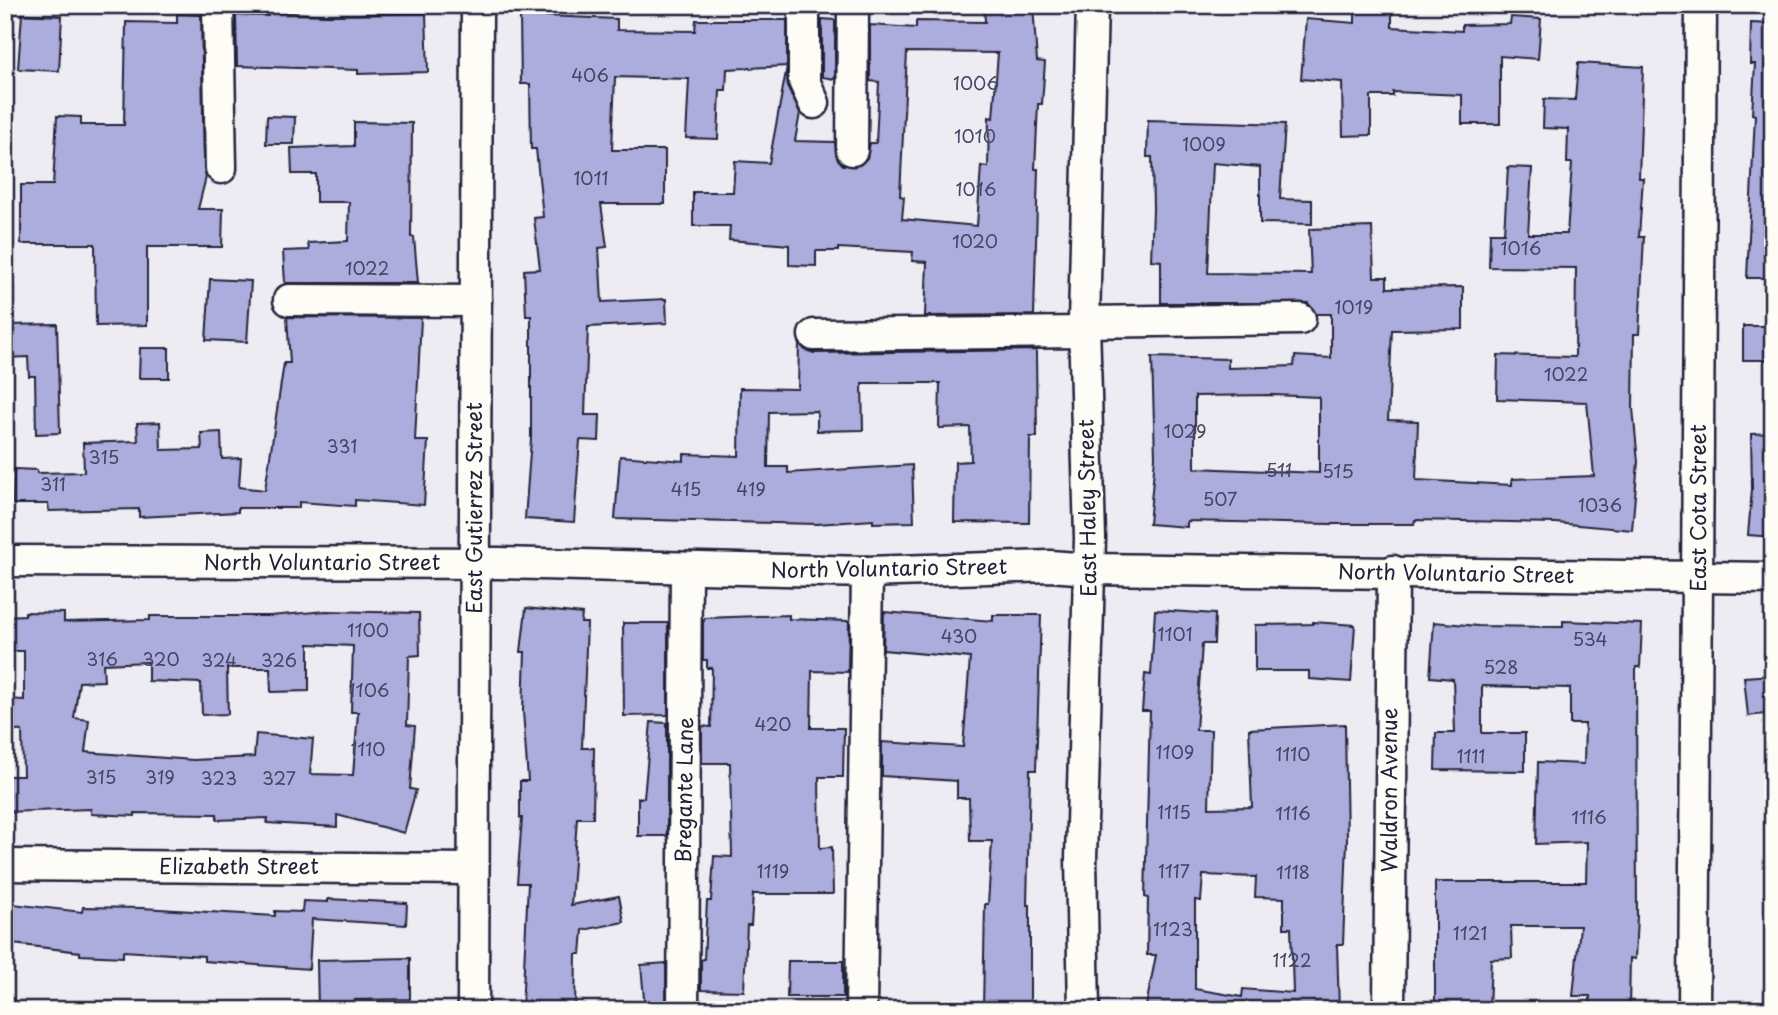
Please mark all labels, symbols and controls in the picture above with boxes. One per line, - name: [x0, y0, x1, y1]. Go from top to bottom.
- house number: 406: [571, 61, 609, 88]
- house number: 1006: [953, 69, 999, 96]
- house number: 1010: [954, 122, 996, 149]
- house number: 1009: [1182, 130, 1226, 157]
- house number: 1011: [573, 164, 609, 191]
- house number: 1016: [956, 175, 996, 202]
- house number: 1020: [952, 227, 998, 254]
- house number: 1016: [1501, 234, 1541, 261]
- house number: 1022: [345, 254, 389, 281]
- house number: 1019: [1335, 293, 1373, 320]
- house number: 1022: [1544, 360, 1588, 387]
- street label: East Gutierrez Street: [457, 402, 489, 614]
- house number: 1029: [1164, 417, 1206, 444]
- street label: East Haley Street: [1068, 419, 1104, 597]
- street label: East Cota Street: [1681, 424, 1713, 592]
- house number: 331: [327, 432, 357, 459]
- house number: 315: [89, 443, 119, 470]
- house number: 511: [1266, 456, 1292, 483]
- house number: 515: [1322, 457, 1354, 484]
- house number: 311: [40, 470, 66, 497]
- house number: 415: [671, 475, 701, 502]
- house number: 419: [736, 475, 766, 502]
- house number: 507: [1203, 485, 1237, 512]
- house number: 1036: [1578, 491, 1622, 518]
- street label: North Voluntario Street: [204, 545, 440, 577]
- street label: North Voluntario Street: [770, 549, 1007, 585]
- street label: North Voluntario Street: [1338, 554, 1575, 590]
- house number: 1100: [347, 616, 389, 643]
- house number: 1101: [1157, 620, 1193, 647]
- house number: 430: [941, 622, 977, 649]
- house number: 534: [1572, 625, 1608, 652]
- house number: 316: [86, 645, 118, 672]
- house number: 320: [142, 645, 180, 672]
- house number: 324: [201, 646, 237, 673]
- house number: 326: [261, 646, 297, 673]
- house number: 528: [1484, 653, 1518, 680]
- house number: 1106: [349, 676, 389, 703]
- street label: Waldron Avenue: [1372, 708, 1404, 872]
- house number: 420: [755, 710, 791, 737]
- street label: Bregante Lane: [666, 717, 700, 863]
- house number: 1110: [350, 735, 386, 762]
- house number: 1109: [1156, 738, 1194, 765]
- house number: 1110: [1275, 740, 1311, 767]
- house number: 1111: [1457, 742, 1485, 769]
- house number: 315: [86, 763, 116, 790]
- house number: 319: [145, 763, 175, 790]
- house number: 323: [201, 764, 237, 791]
- house number: 327: [262, 764, 296, 791]
- house number: 1115: [1157, 798, 1191, 825]
- house number: 1116: [1275, 799, 1311, 826]
- house number: 1116: [1571, 803, 1607, 830]
- street label: Elizabeth Street: [159, 849, 319, 881]
- house number: 1119: [757, 857, 789, 884]
- house number: 1117: [1158, 857, 1190, 884]
- house number: 1118: [1276, 858, 1310, 885]
- house number: 1123: [1153, 915, 1193, 942]
- house number: 1121: [1453, 919, 1487, 946]
- house number: 1122: [1272, 946, 1312, 973]

